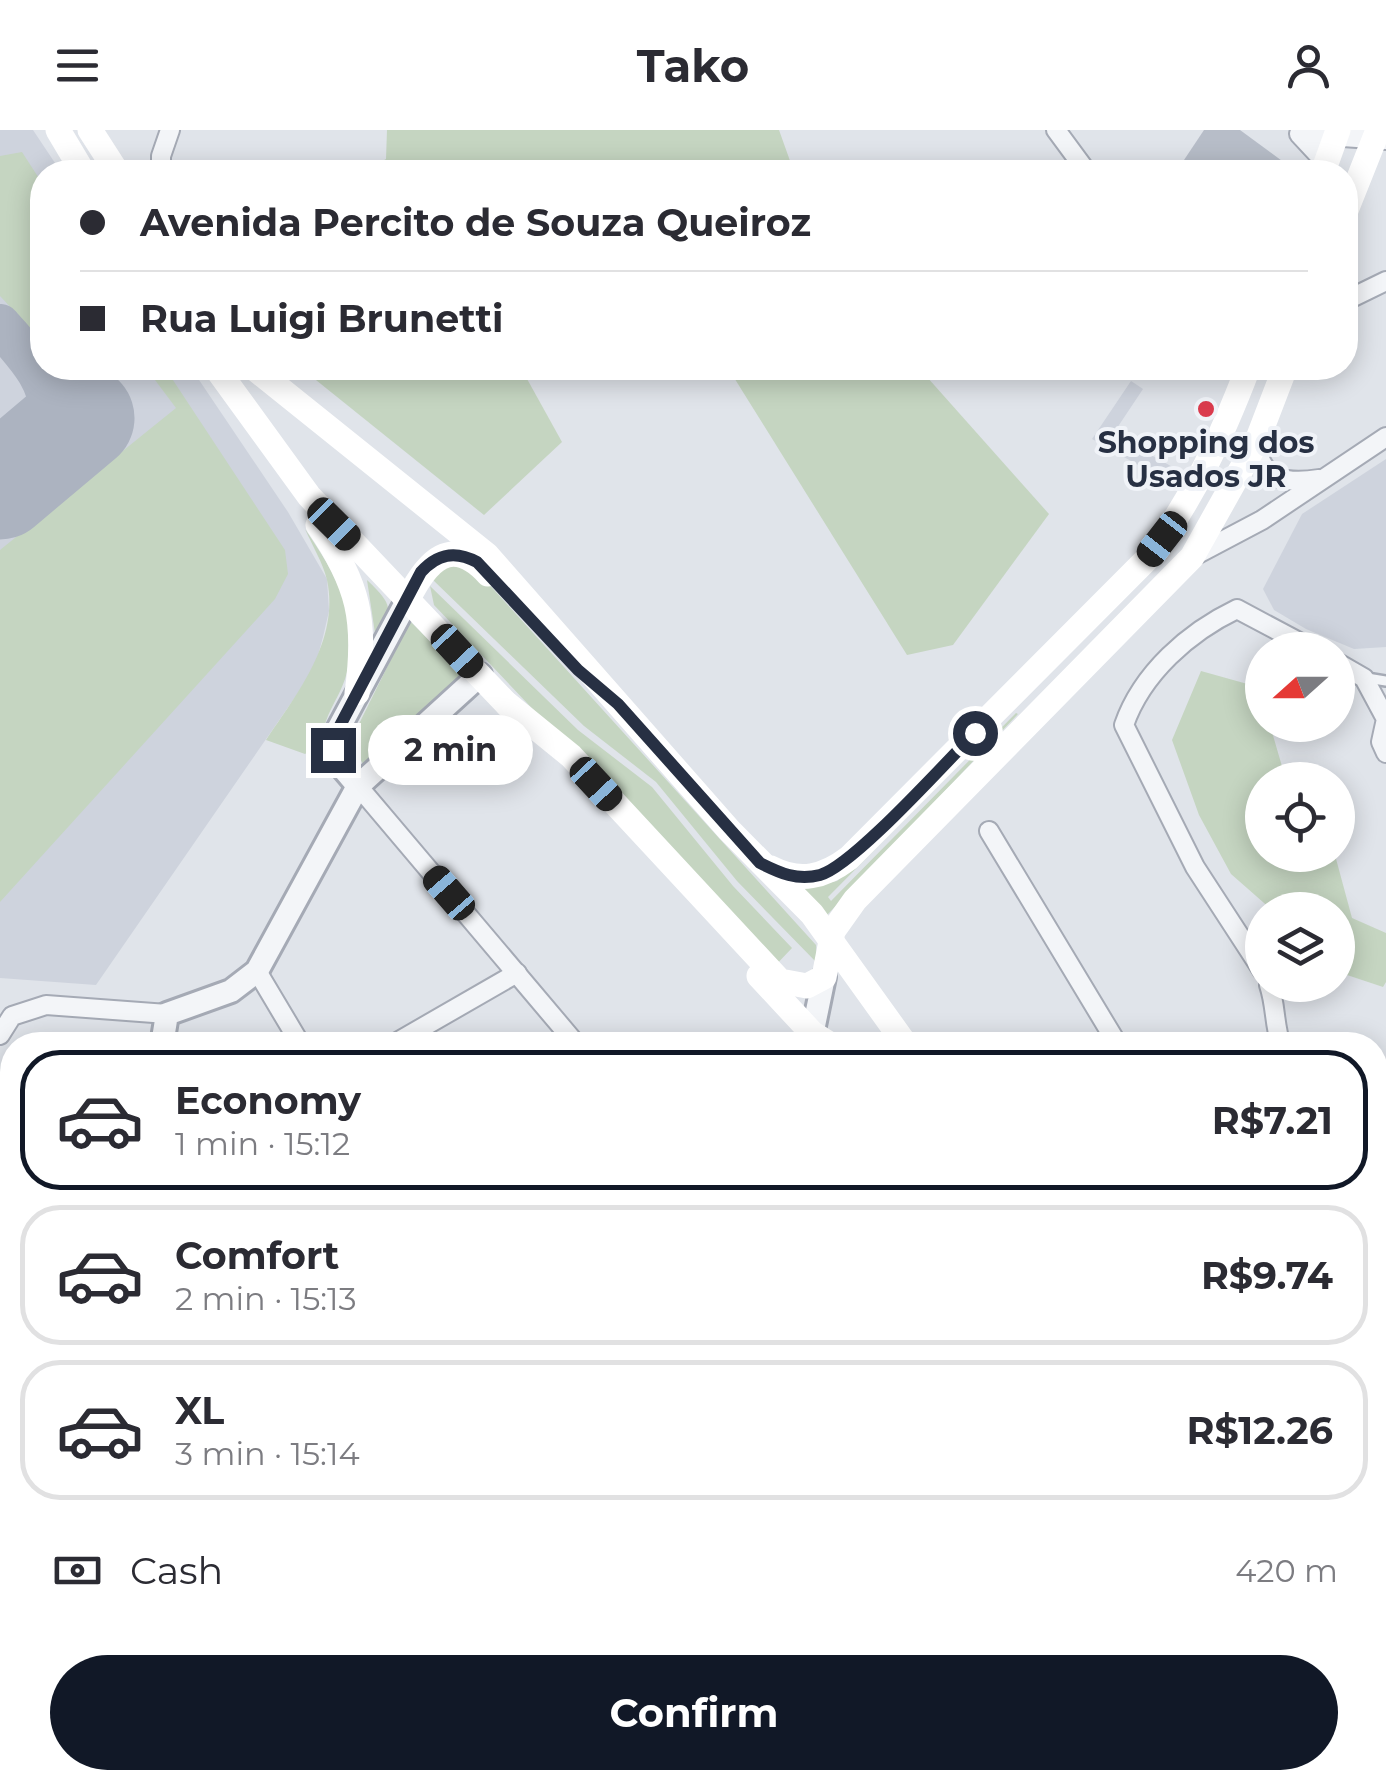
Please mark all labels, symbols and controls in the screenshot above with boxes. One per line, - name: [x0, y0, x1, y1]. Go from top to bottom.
- icon: menu: [50, 38, 105, 93]
- text: Tako: [637, 38, 749, 93]
- icon: person: [1281, 38, 1336, 93]
- text: Avenida Percito de Souza Queiroz: [140, 199, 811, 246]
- text: Rua Luigi Brunetti: [140, 295, 503, 342]
- marker: Shopping dos Usados JR: [1195, 398, 1217, 420]
- place label: Shopping dos Usados JR: [1098, 424, 1314, 495]
- car: [302, 492, 366, 556]
- car: [1132, 506, 1192, 572]
- car: [426, 619, 488, 683]
- north arrow: [1245, 632, 1355, 742]
- map controls: [1245, 632, 1355, 1002]
- route start: [953, 711, 998, 756]
- callout: 2 min: [368, 715, 533, 785]
- route end: [311, 728, 356, 773]
- text: 2 min: [404, 730, 497, 769]
- car: [565, 752, 627, 816]
- button: locate: [1245, 762, 1355, 872]
- car: [418, 861, 480, 925]
- button: layers: [1245, 892, 1355, 1002]
- icon: car: [55, 1075, 145, 1165]
- text: Economy: [175, 1077, 361, 1124]
- text: R$7.21: [1212, 1097, 1333, 1144]
- text: 1 min · 15:12: [175, 1124, 350, 1163]
- icon: car: [55, 1230, 145, 1320]
- text: Comfort: [175, 1232, 339, 1279]
- text: R$9.74: [1201, 1252, 1333, 1299]
- text: 2 min · 15:13: [175, 1279, 357, 1318]
- icon: car: [55, 1385, 145, 1475]
- text: XL: [175, 1387, 224, 1434]
- text: R$12.26: [1187, 1407, 1333, 1454]
- text: 3 min · 15:14: [175, 1434, 360, 1473]
- icon: cash: [50, 1543, 105, 1598]
- text: Cash: [130, 1547, 223, 1594]
- text: 420 m: [1235, 1551, 1338, 1590]
- button: Confirm: [50, 1655, 1338, 1770]

